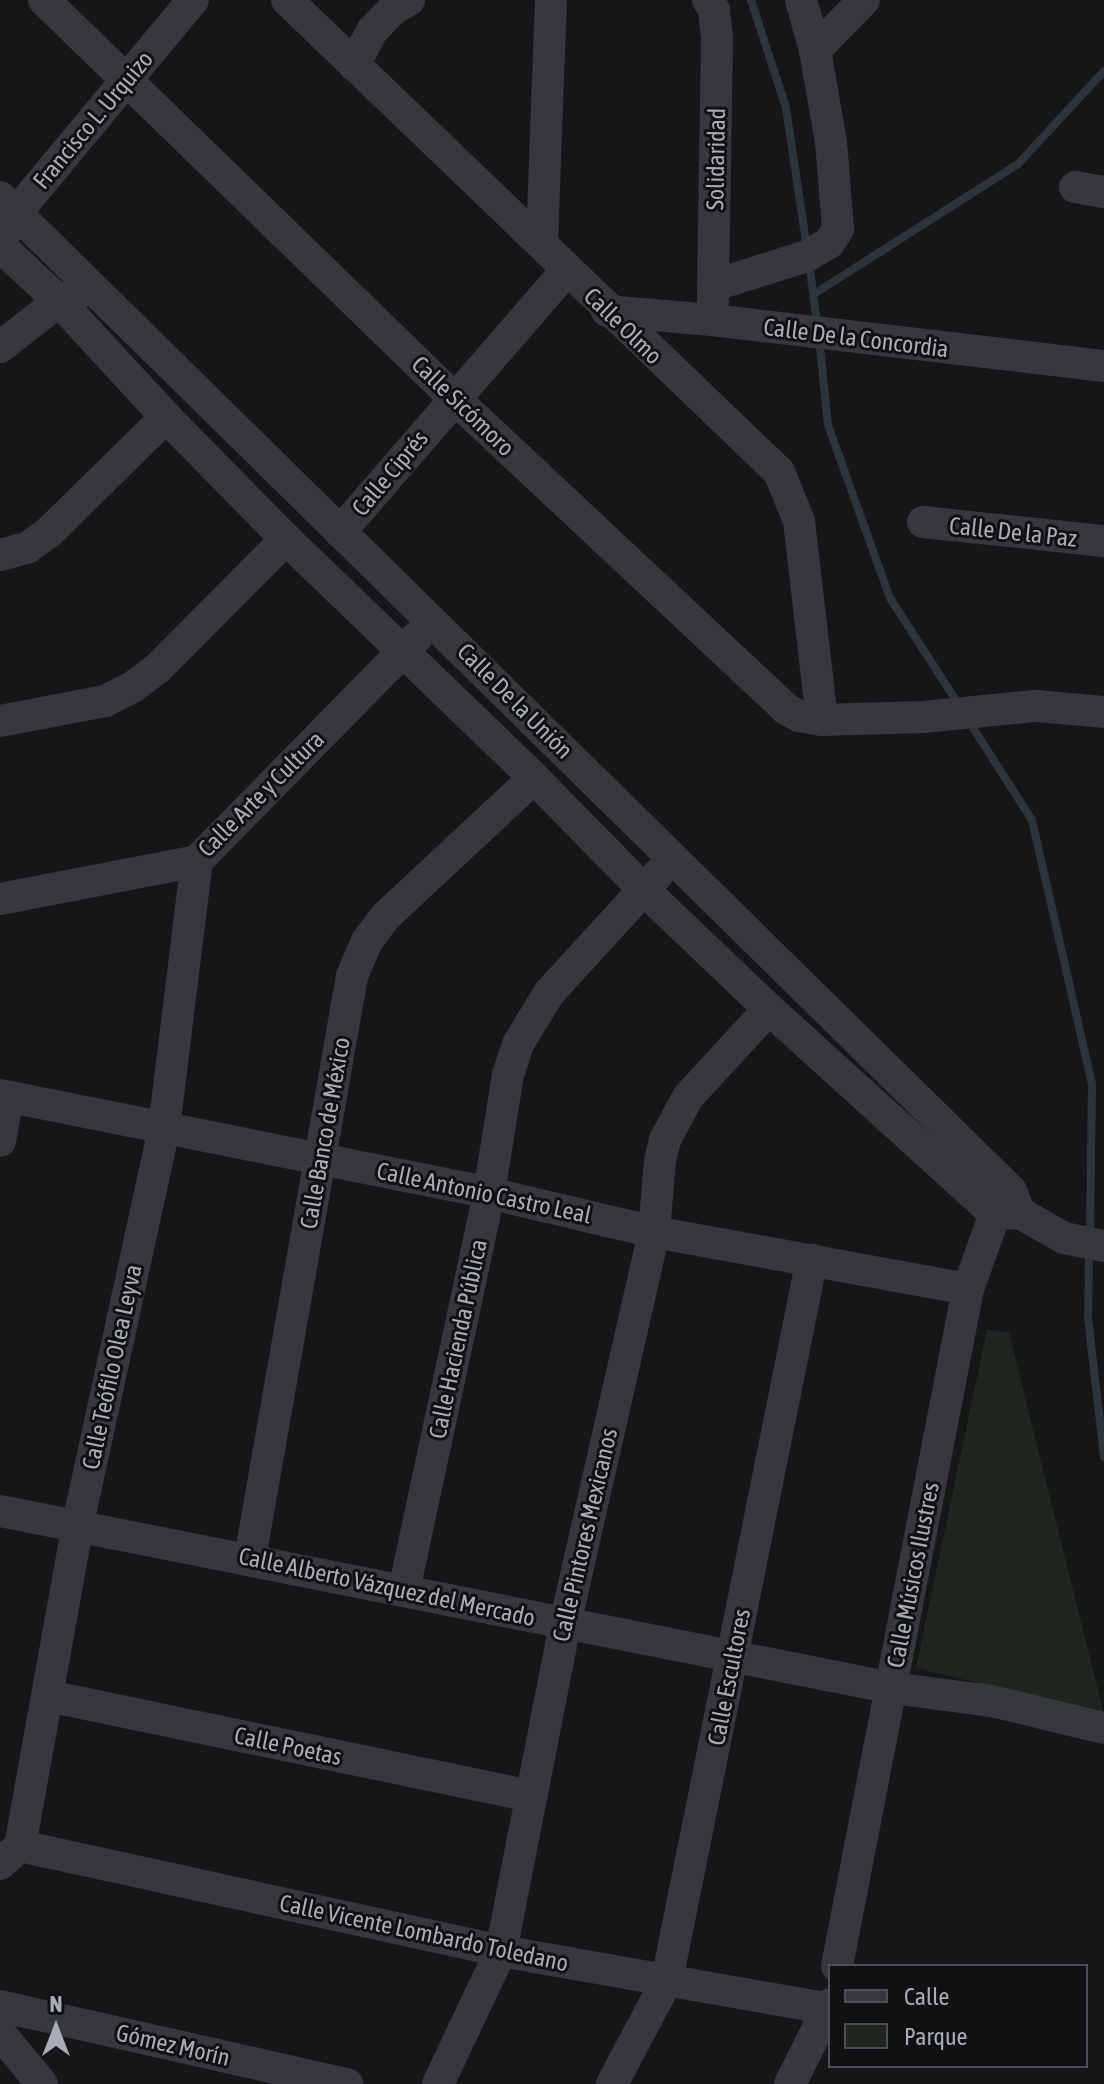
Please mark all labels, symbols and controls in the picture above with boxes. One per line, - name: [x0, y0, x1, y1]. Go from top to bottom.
- street label: Francisco L. Urquizo: [27, 45, 159, 195]
- street label: Solidaridad: [701, 108, 731, 210]
- street label: Calle Olmo: [578, 282, 668, 370]
- street label: Calle De la Concordia: [762, 312, 950, 364]
- street label: Calle Sicómoro: [406, 350, 520, 462]
- street label: Calle Ciprés: [346, 424, 434, 522]
- street label: Calle De la Paz: [948, 511, 1078, 553]
- street label: Calle De la Unión: [451, 637, 579, 765]
- street label: Calle Arte y Cultura: [192, 725, 330, 863]
- street label: Calle Banco de México: [294, 1035, 356, 1231]
- street label: Calle Antonio Castro Leal: [374, 1156, 594, 1230]
- street label: Calle Hacienda Pública: [423, 1237, 493, 1441]
- street label: Calle Teófilo Olea Leyva: [76, 1262, 148, 1472]
- street label: Calle Pintores Mexicanos: [546, 1425, 624, 1645]
- street label: Calle Músicos Ilustres: [881, 1480, 945, 1670]
- street label: Calle Alberto Vázquez del Mercado: [236, 1542, 538, 1632]
- street label: Calle Escultores: [702, 1606, 756, 1748]
- street label: Calle Poetas: [232, 1721, 344, 1771]
- street label: Calle Vicente Lombardo Toledano: [277, 1888, 571, 1978]
- legend: [828, 1964, 1088, 2068]
- text: Calle: [904, 1983, 949, 2010]
- north arrow: [16, 1988, 96, 2068]
- text: N: [50, 1991, 62, 2017]
- street label: Gómez Morín: [113, 2018, 233, 2072]
- text: Parque: [904, 2023, 967, 2050]

